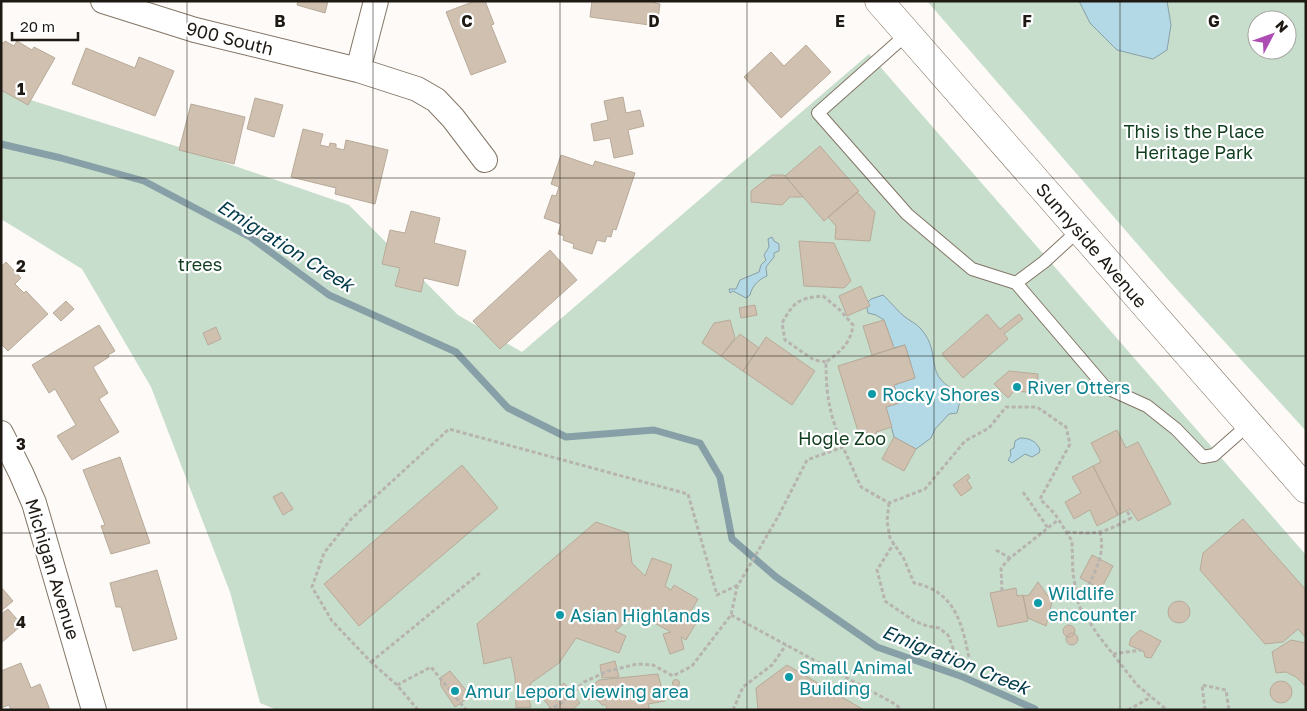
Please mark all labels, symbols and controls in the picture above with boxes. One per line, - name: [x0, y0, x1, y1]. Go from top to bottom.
- scale bar: [12, 10, 79, 42]
- north arrow: [1247, 10, 1297, 60]
- text: B: [274, 11, 286, 31]
- text: C: [461, 11, 473, 31]
- text: D: [648, 11, 660, 31]
- text: E: [835, 11, 845, 31]
- text: F: [1022, 11, 1032, 31]
- text: G: [1208, 11, 1220, 31]
- text: 20 m: [20, 17, 55, 35]
- street label: 900 South: [184, 17, 276, 59]
- text: N: [1272, 17, 1292, 36]
- text: 1: [17, 79, 25, 99]
- park label: This is the Place Heritage Park: [1123, 120, 1265, 163]
- street label: Sunnyside Avenue: [1032, 178, 1152, 312]
- water label: Emigration Creek: [214, 194, 360, 297]
- park label: trees: [178, 253, 222, 275]
- text: 2: [16, 256, 26, 276]
- place label: River Otters: [1027, 376, 1130, 398]
- marker: River Otters: [1011, 381, 1023, 393]
- place label: Rocky Shores: [882, 383, 1000, 405]
- marker: Rocky Shores: [866, 388, 878, 400]
- park label: Hogle Zoo: [798, 427, 886, 449]
- text: 3: [16, 434, 26, 454]
- street label: Michigan Avenue: [21, 496, 85, 642]
- place label: Wildlife encounter: [1048, 582, 1137, 625]
- marker: Wildlife encounter: [1032, 597, 1044, 609]
- place label: Asian Highlands: [570, 604, 710, 626]
- marker: Asian Highlands: [554, 609, 566, 621]
- text: 4: [16, 612, 26, 632]
- water label: Emigration Creek: [879, 619, 1035, 700]
- place label: Small Animal Building: [799, 656, 913, 699]
- marker: Small Animal Building: [783, 671, 795, 683]
- place label: Amur Lepord viewing area: [465, 680, 689, 702]
- marker: Amur Lepord viewing area: [449, 685, 461, 697]

